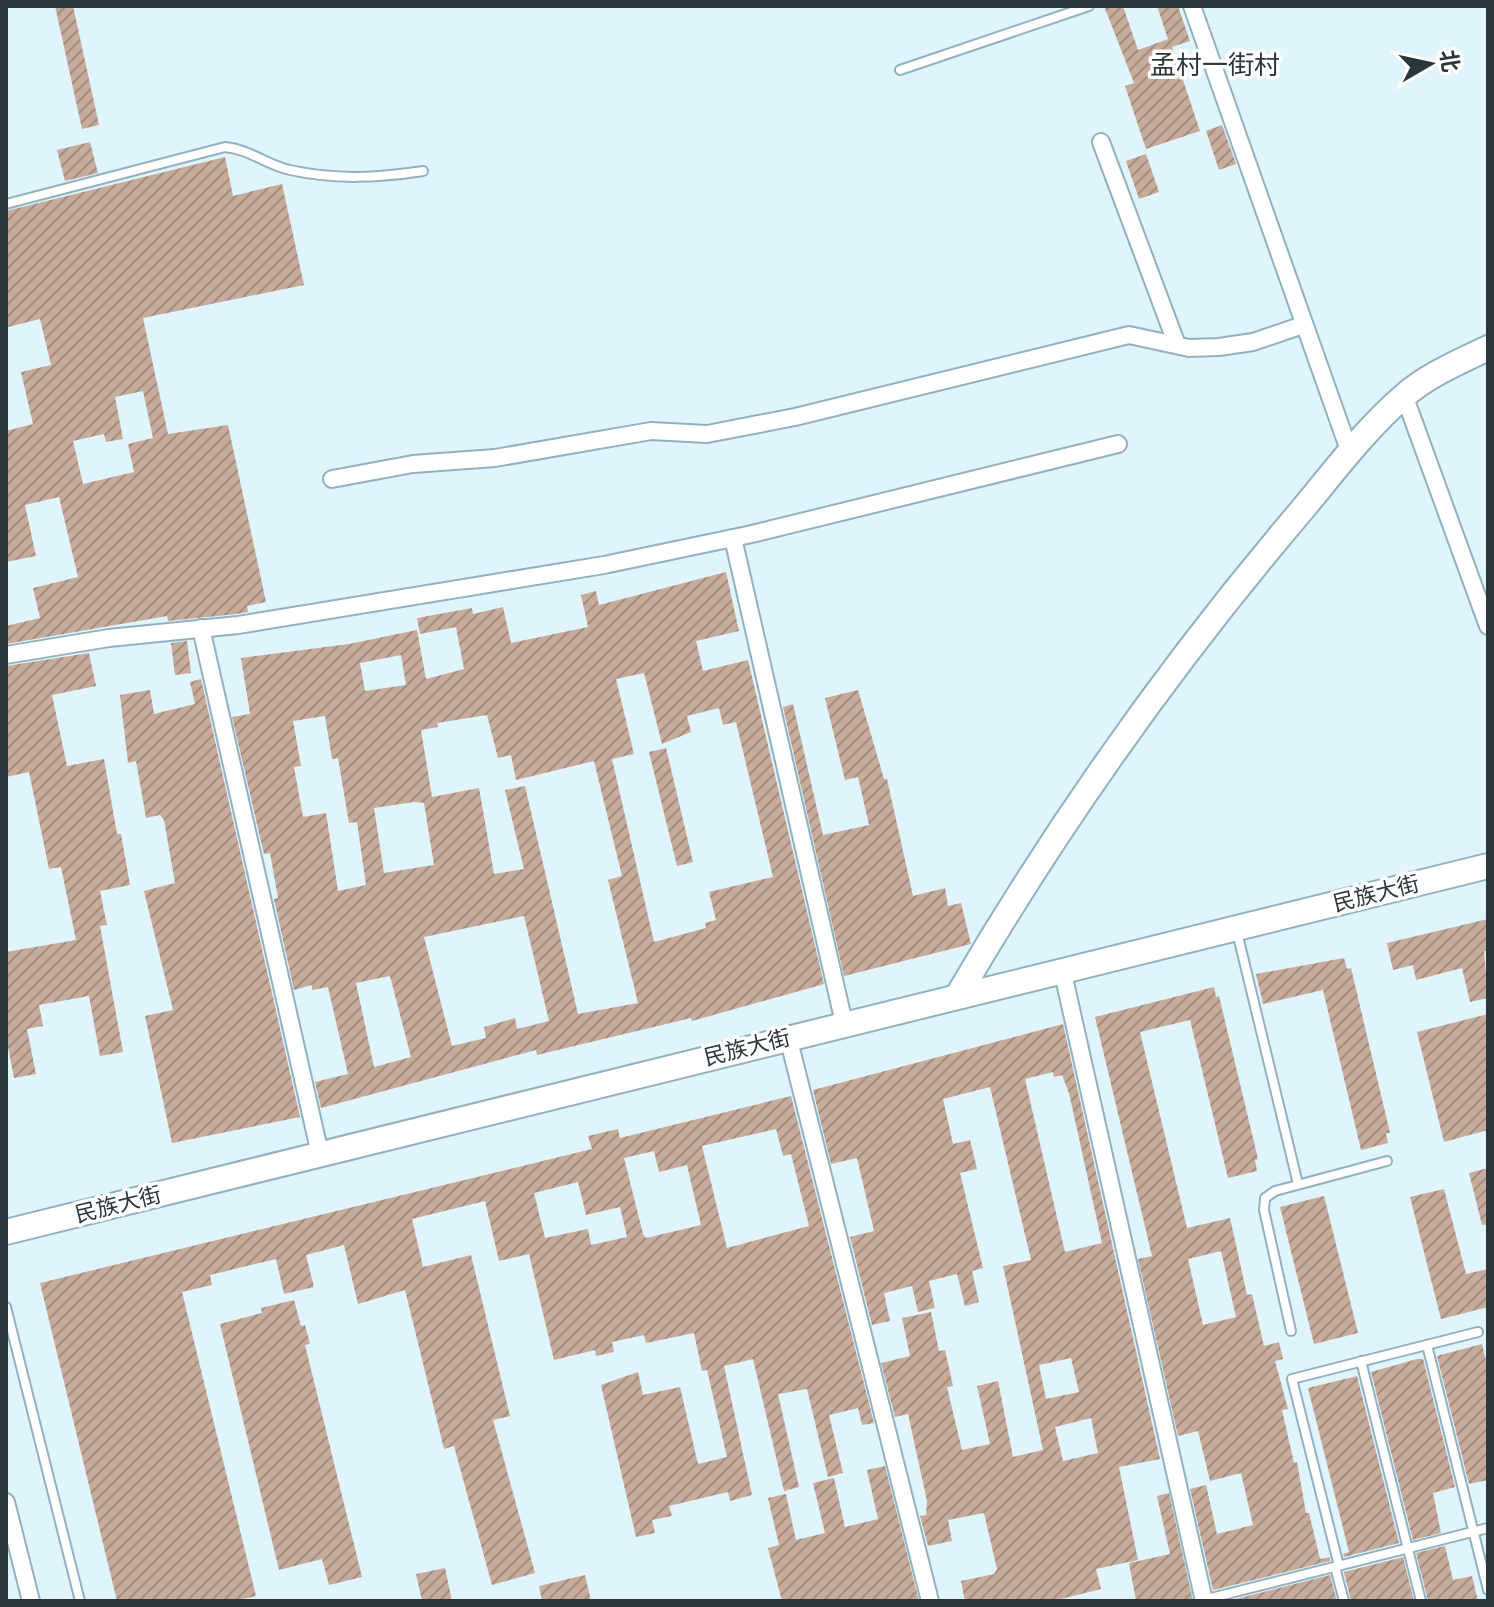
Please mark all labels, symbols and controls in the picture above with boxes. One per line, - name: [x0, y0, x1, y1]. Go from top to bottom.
- north arrow: [1390, 24, 1470, 104]
- district label: 孟村一街村: [1150, 47, 1280, 81]
- text: 北: [1434, 48, 1466, 74]
- street label: 民族大街: [1330, 868, 1422, 917]
- street label: 民族大街: [701, 1022, 793, 1071]
- street label: 民族大街: [72, 1179, 164, 1228]

